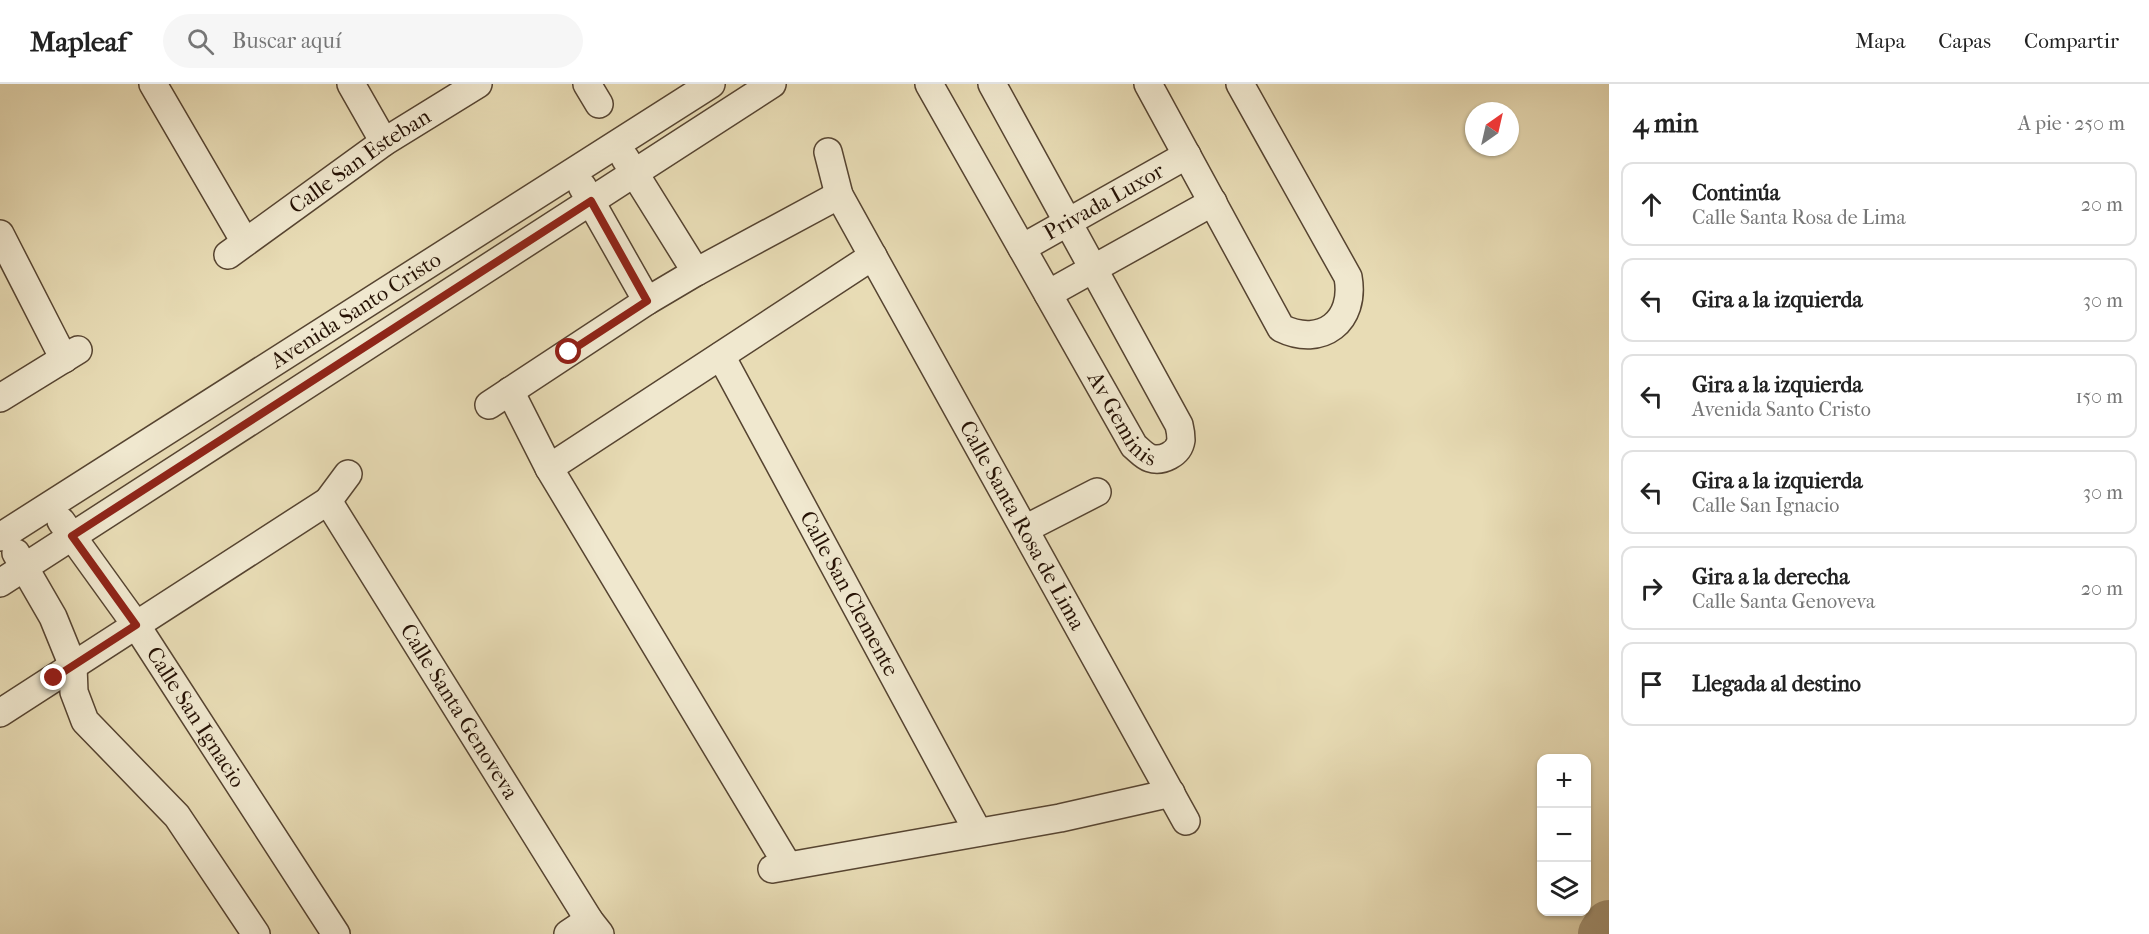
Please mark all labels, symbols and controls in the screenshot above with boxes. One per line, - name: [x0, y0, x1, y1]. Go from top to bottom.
- search box: [163, 14, 583, 68]
- text: Mapleaf: [30, 25, 127, 58]
- icon: search: [184, 25, 217, 58]
- text: Buscar aquí: [232, 28, 341, 54]
- text: Mapa: [1855, 29, 1905, 53]
- text: Capas: [1938, 29, 1991, 53]
- text: Compartir: [2024, 29, 2119, 53]
- north arrow: [1465, 102, 1519, 156]
- street label: Calle San Esteban: [284, 103, 436, 219]
- text: 4 min: [1633, 108, 1698, 139]
- text: A pie · 250 m: [2018, 112, 2125, 135]
- street label: Privada Luxor: [1039, 157, 1169, 246]
- text: Continúa: [1692, 180, 1780, 206]
- icon: ahead: [1635, 188, 1668, 221]
- text: 20 m: [2081, 193, 2123, 216]
- text: Calle Santa Rosa de Lima: [1692, 206, 1906, 229]
- street label: Avenida Santo Cristo: [265, 246, 446, 375]
- icon: left: [1635, 284, 1668, 317]
- text: Gira a la izquierda: [1692, 287, 1863, 313]
- text: 30 m: [2083, 289, 2123, 312]
- route start: [555, 338, 581, 364]
- street label: Av Geminis: [1081, 366, 1158, 472]
- text: Gira a la izquierda: [1692, 372, 1863, 398]
- icon: left: [1635, 380, 1668, 413]
- text: 150 m: [2075, 385, 2123, 408]
- text: Avenida Santo Cristo: [1692, 398, 1871, 421]
- street label: Calle Santa Rosa de Lima: [954, 416, 1091, 635]
- text: Gira a la izquierda: [1692, 468, 1863, 494]
- icon: left: [1635, 476, 1668, 509]
- text: 30 m: [2083, 481, 2123, 504]
- text: Calle San Ignacio: [1692, 494, 1839, 517]
- street label: Calle San Clemente: [794, 507, 904, 681]
- text: Gira a la derecha: [1692, 564, 1849, 590]
- icon: right: [1635, 572, 1668, 605]
- text: 20 m: [2081, 577, 2123, 600]
- text: Calle Santa Genoveva: [1692, 590, 1875, 613]
- street label: Calle Santa Genoveva: [395, 619, 524, 805]
- street label: Calle San Ignacio: [141, 642, 251, 792]
- route end: [40, 664, 66, 690]
- icon: arrive: [1635, 668, 1668, 701]
- text: Llegada al destino: [1692, 671, 1861, 697]
- map controls: [1537, 754, 1591, 916]
- button: +: [1537, 754, 1591, 808]
- button: −: [1537, 808, 1591, 862]
- button: layers: [1537, 862, 1591, 916]

